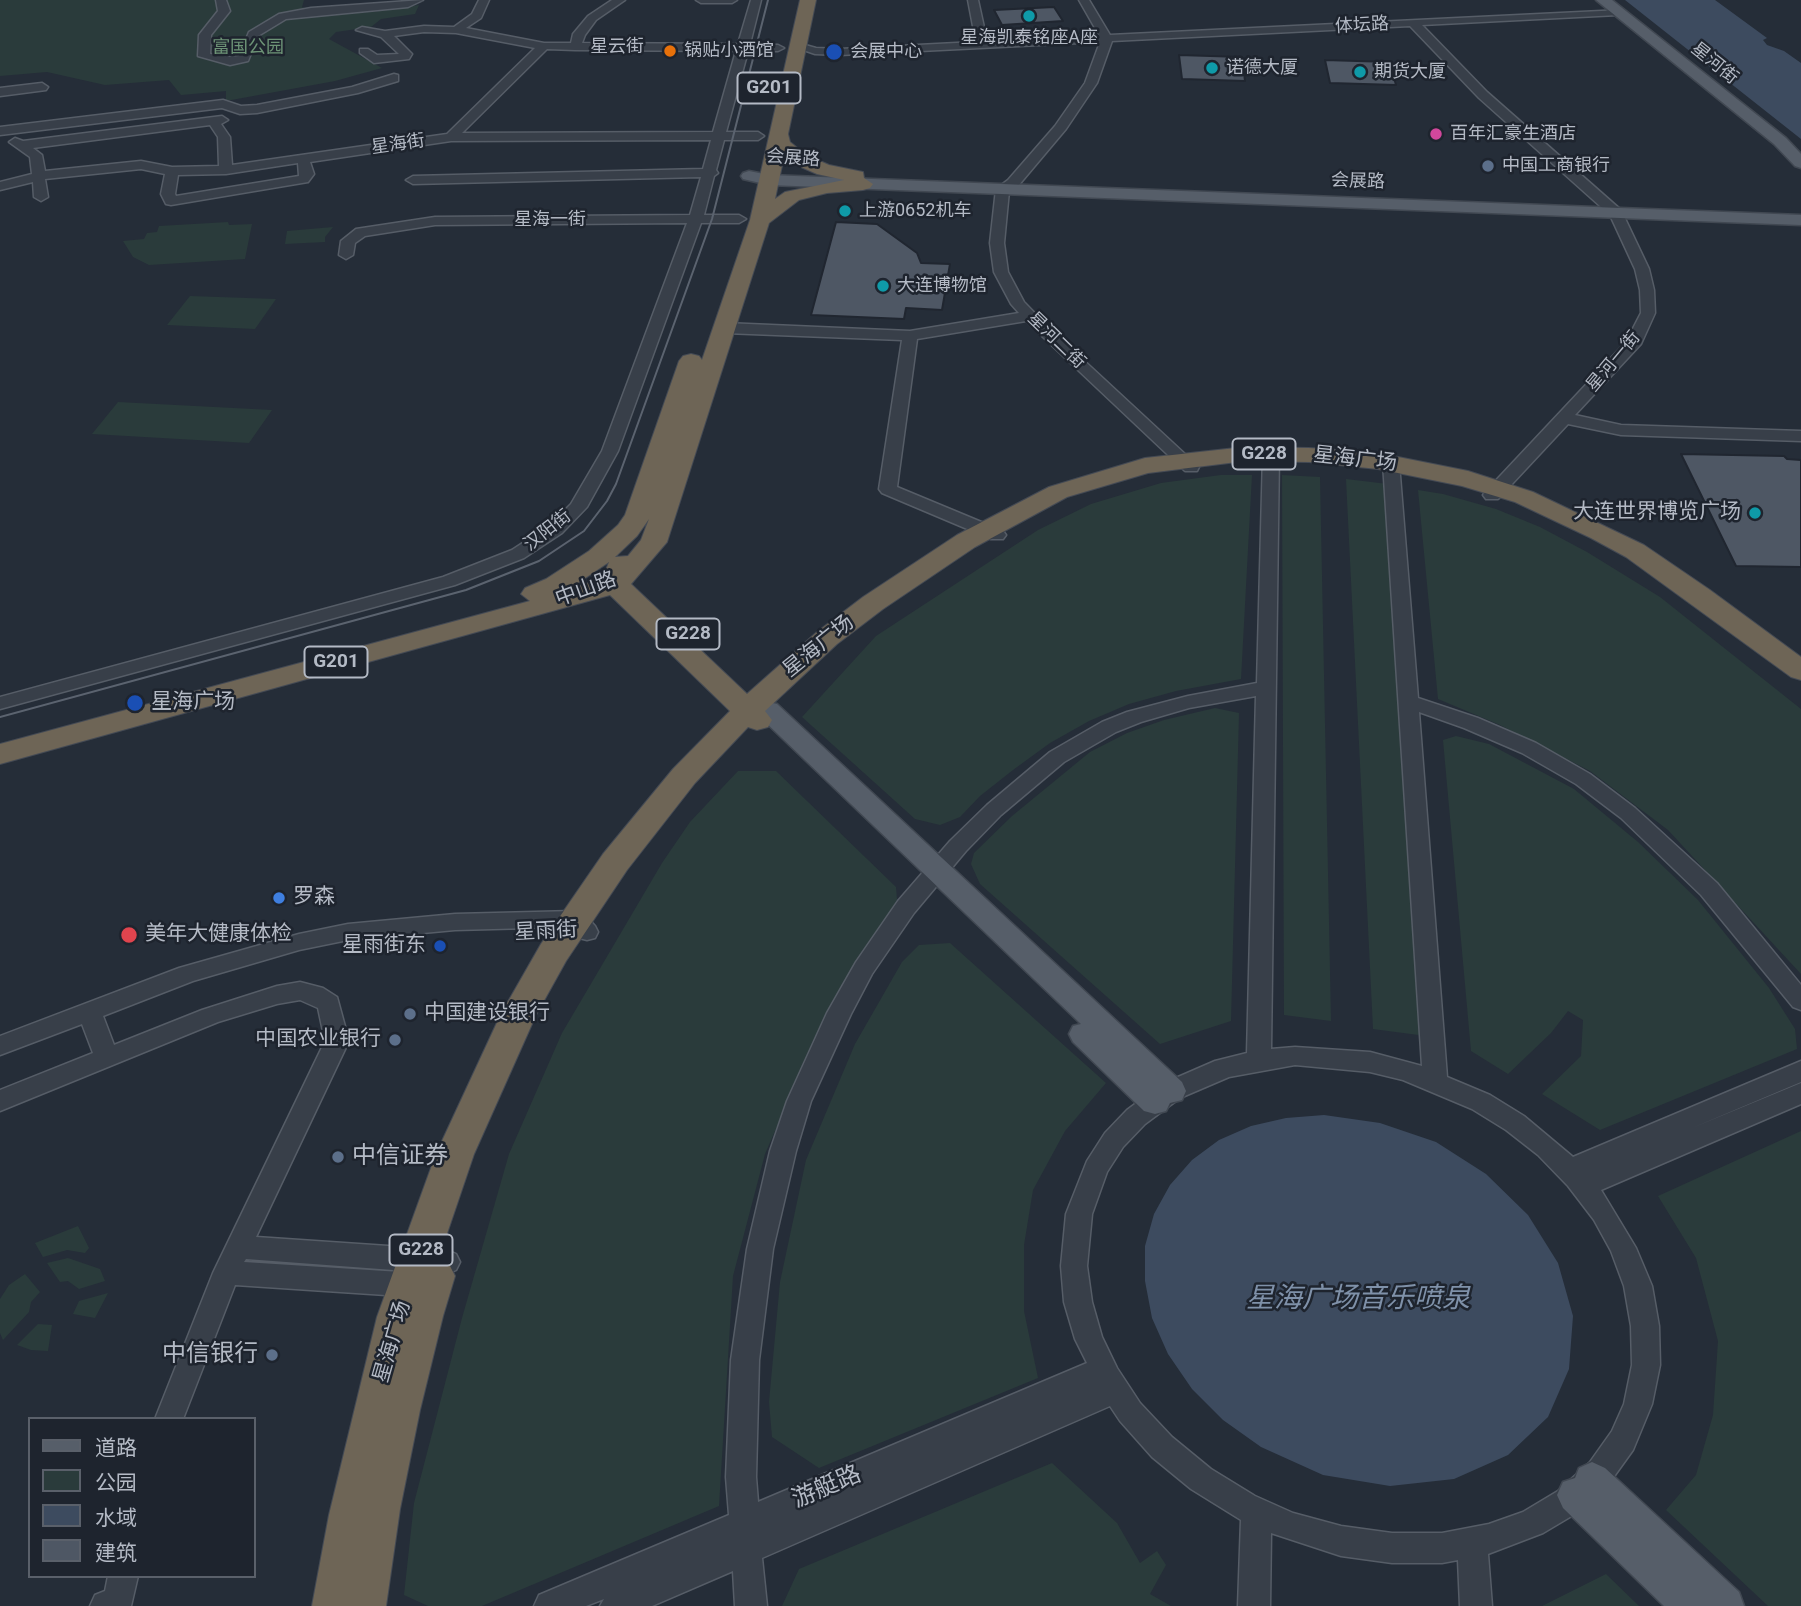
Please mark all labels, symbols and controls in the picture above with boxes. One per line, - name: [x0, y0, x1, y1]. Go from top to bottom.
- marker: 星海凯泰铭座A座: [1021, 8, 1037, 24]
- street label: 体坛路: [1334, 14, 1390, 38]
- place label: 星海凯泰铭座A座: [960, 27, 1098, 49]
- street label: 星云街: [590, 36, 644, 58]
- park label: 富国公园: [212, 37, 284, 59]
- street label: 星河街: [1686, 39, 1742, 89]
- place label: 锅贴小酒馆: [684, 40, 774, 62]
- place label: 会展中心: [850, 41, 922, 63]
- marker: 会展中心: [824, 42, 844, 62]
- marker: 锅贴小酒馆: [662, 43, 678, 59]
- place label: 诺德大厦: [1226, 57, 1298, 79]
- marker: 诺德大厦: [1204, 60, 1220, 76]
- place label: 期货大厦: [1374, 61, 1446, 83]
- marker: 期货大厦: [1352, 64, 1368, 80]
- road number: G201: [738, 72, 800, 104]
- place label: 百年汇豪生酒店: [1450, 123, 1576, 145]
- marker: 百年汇豪生酒店: [1428, 126, 1444, 142]
- street label: 星海街: [370, 131, 426, 159]
- street label: 会展路: [765, 146, 821, 172]
- place label: 中国工商银行: [1502, 155, 1610, 177]
- marker: 中国工商银行: [1480, 158, 1496, 174]
- street label: 会展路: [1331, 170, 1385, 194]
- place label: 上游0652机车: [859, 200, 971, 222]
- marker: 上游0652机车: [837, 203, 853, 219]
- street label: 星海一街: [514, 209, 586, 231]
- place label: 大连博物馆: [897, 275, 987, 297]
- marker: 大连博物馆: [875, 278, 891, 294]
- street label: 星河二街: [1023, 308, 1089, 374]
- street label: 星河一街: [1583, 327, 1645, 397]
- road number: G228: [1232, 438, 1296, 470]
- street label: 星海广场: [1312, 443, 1398, 477]
- place label: 大连世界博览广场: [1573, 500, 1741, 526]
- marker: 大连世界博览广场: [1747, 505, 1763, 521]
- street label: 汉阳街: [520, 506, 576, 556]
- street label: 中山路: [552, 567, 620, 613]
- street label: 星海广场: [778, 611, 860, 683]
- road number: G228: [656, 618, 720, 650]
- road number: G201: [304, 646, 368, 678]
- place label: 星海广场: [151, 690, 235, 716]
- marker: 星海广场: [125, 693, 145, 713]
- place label: 罗森: [293, 885, 335, 911]
- marker: 罗森: [271, 890, 287, 906]
- street label: 星雨街: [514, 918, 578, 946]
- place label: 美年大健康体检: [145, 922, 292, 948]
- marker: 美年大健康体检: [119, 925, 139, 945]
- place label: 星雨街东: [342, 933, 426, 959]
- marker: 星雨街东: [432, 938, 448, 954]
- place label: 中国建设银行: [424, 1001, 550, 1027]
- marker: 中国建设银行: [402, 1006, 418, 1022]
- place label: 中国农业银行: [255, 1027, 381, 1053]
- marker: 中国农业银行: [387, 1032, 403, 1048]
- place label: 中信证券: [352, 1143, 448, 1171]
- marker: 中信证券: [330, 1149, 346, 1165]
- road number: G228: [390, 1234, 452, 1266]
- water label: 星海广场音乐喷泉: [1246, 1283, 1470, 1317]
- street label: 星海广场: [369, 1298, 417, 1386]
- place label: 中信银行: [162, 1341, 258, 1369]
- marker: 中信银行: [264, 1347, 280, 1363]
- legend: [28, 1417, 256, 1578]
- text: 道路: [95, 1436, 137, 1460]
- street label: 游艇路: [788, 1461, 866, 1515]
- text: 公园: [95, 1471, 137, 1495]
- text: 水域: [95, 1506, 137, 1530]
- text: 建筑: [95, 1541, 137, 1565]

